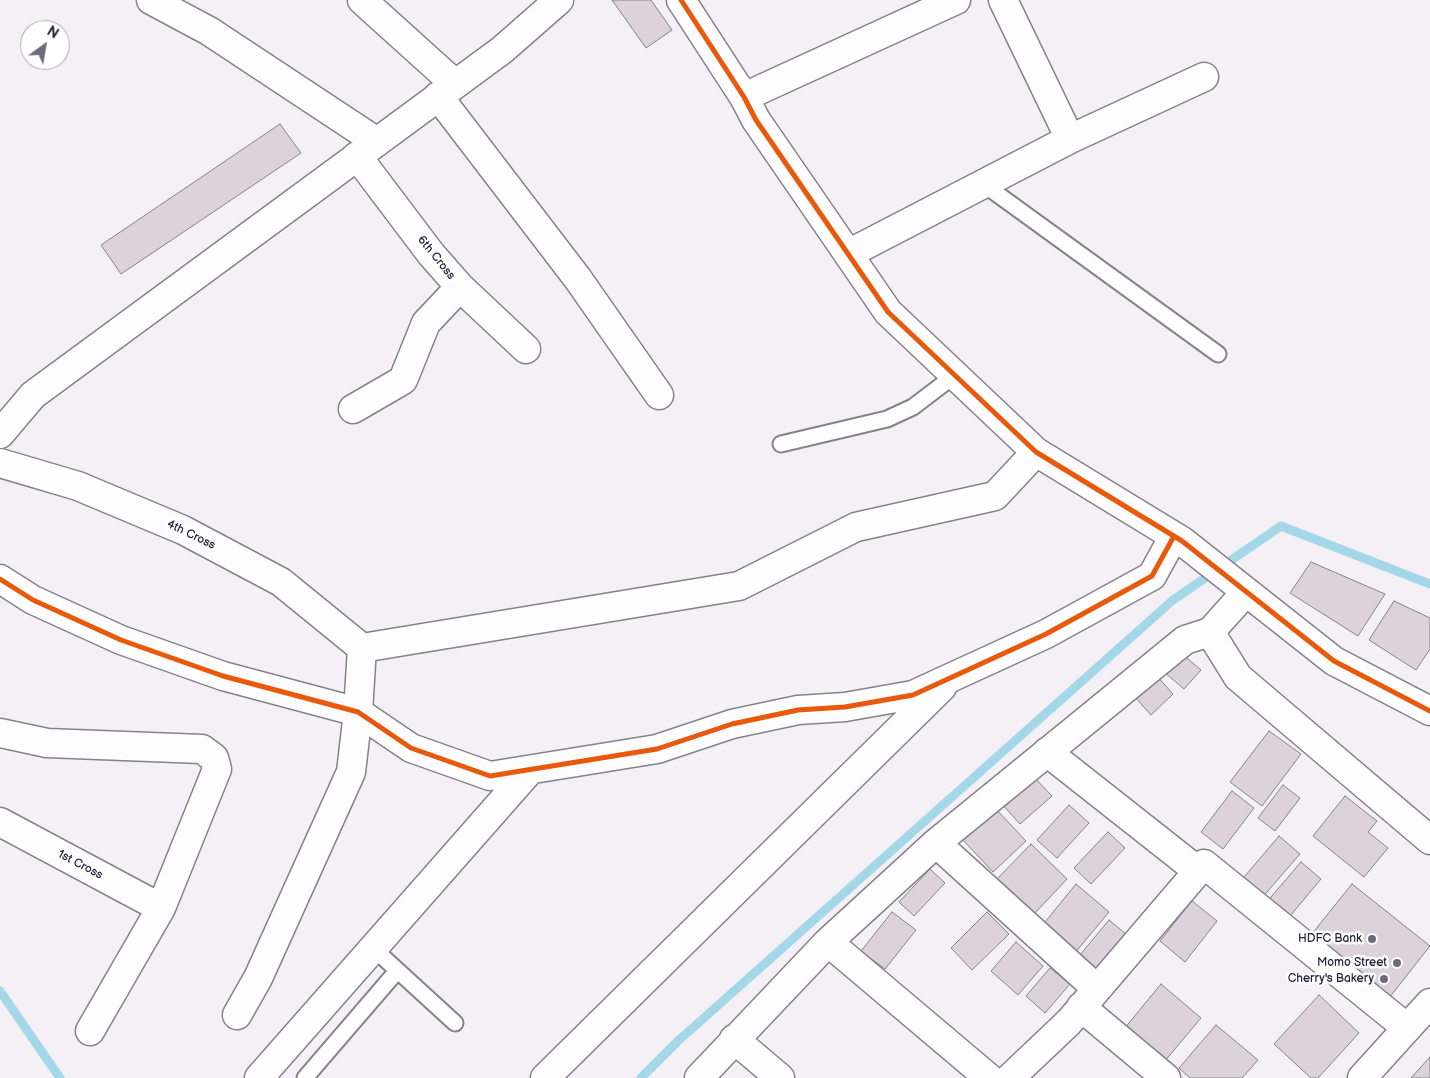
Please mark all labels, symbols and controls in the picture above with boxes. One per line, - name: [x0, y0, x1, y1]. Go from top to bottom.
- north arrow: [20, 20, 70, 70]
- text: N: [44, 23, 62, 43]
- street label: 6th Cross: [414, 233, 458, 283]
- street label: 4th Cross: [164, 517, 218, 553]
- street label: 1st Cross: [55, 847, 105, 883]
- place label: HDFC Bank: [1298, 932, 1362, 946]
- marker: HDFC Bank: [1366, 933, 1378, 945]
- place label: Momo Street: [1317, 956, 1387, 970]
- marker: Momo Street: [1391, 957, 1403, 969]
- place label: Cherry's Bakery: [1288, 972, 1374, 986]
- marker: Cherry's Bakery: [1378, 973, 1390, 985]

